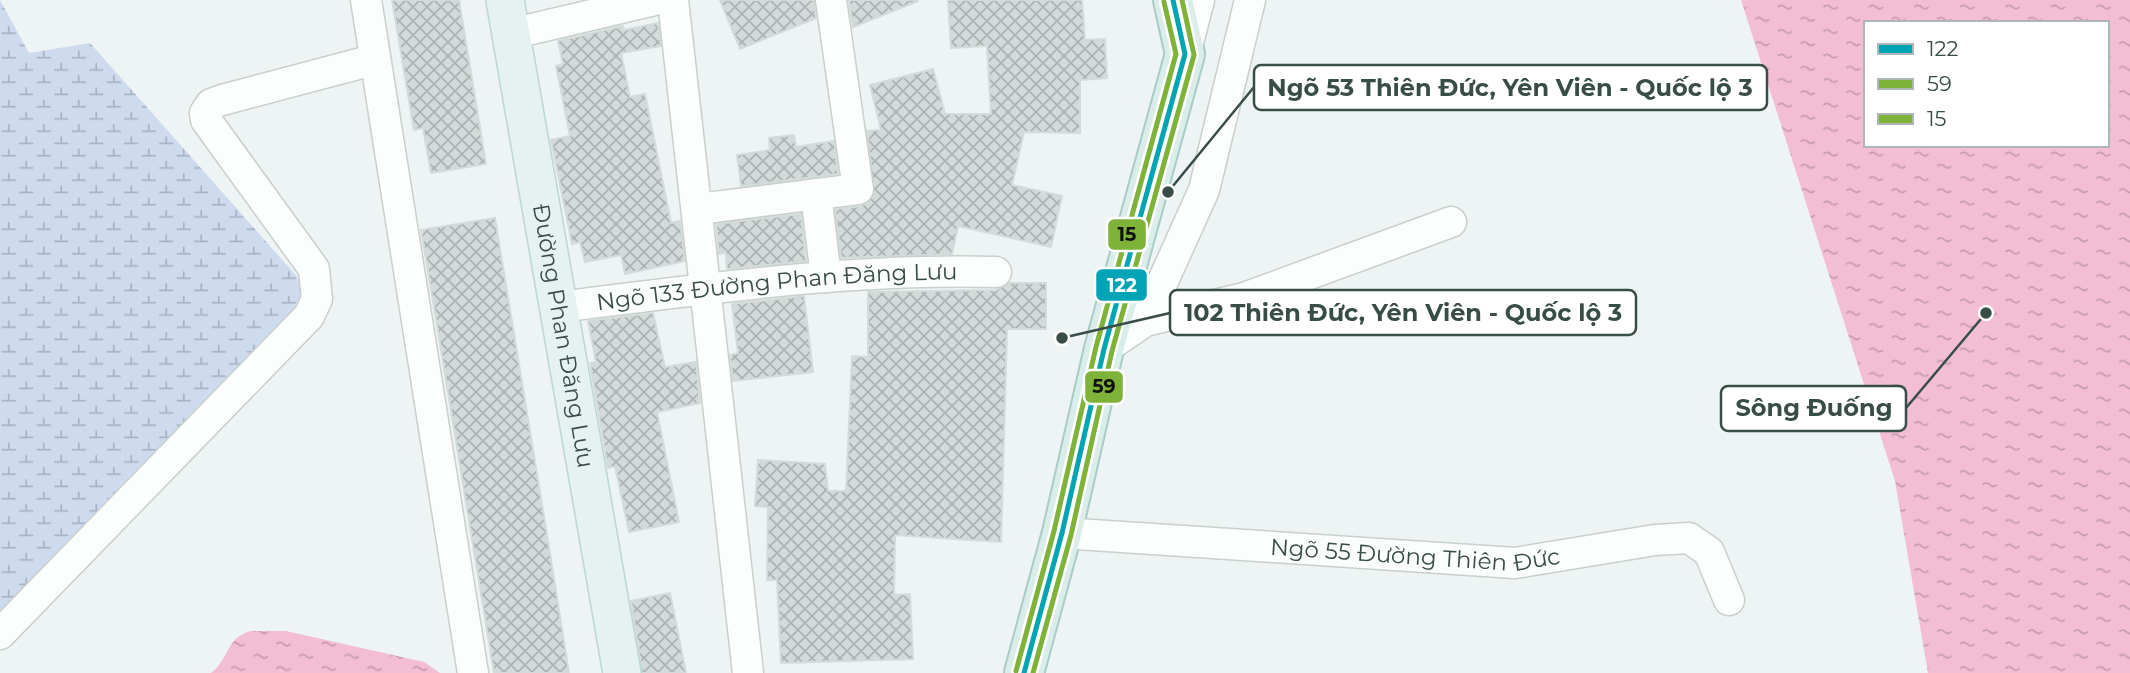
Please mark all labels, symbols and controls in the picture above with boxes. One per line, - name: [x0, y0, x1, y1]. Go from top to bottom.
- legend: [1864, 21, 2109, 147]
- text: 122: [1927, 36, 1959, 61]
- callout: Ngõ 53 Thiên Đức, Yên Viên - Quốc lộ 3: [1254, 65, 1767, 110]
- text: 59: [1927, 71, 1952, 96]
- text: Ngõ 53 Thiên Đức, Yên Viên - Quốc lộ 3: [1267, 73, 1753, 102]
- text: 15: [1927, 106, 1947, 131]
- street label: Đường Phan Đăng Lưu: [527, 202, 600, 470]
- line badge: 15: [1107, 218, 1147, 251]
- text: 15: [1118, 223, 1136, 246]
- street label: Ngõ 133 Đường Phan Đăng Lưu: [595, 257, 958, 316]
- line badge: 122: [1095, 268, 1148, 302]
- text: 122: [1107, 274, 1137, 297]
- callout: 102 Thiên Đức, Yên Viên - Quốc lộ 3: [1170, 290, 1636, 335]
- text: 102 Thiên Đức, Yên Viên - Quốc lộ 3: [1184, 298, 1622, 327]
- line badge: 59: [1084, 370, 1124, 404]
- text: 59: [1092, 375, 1116, 398]
- callout: Sông Đuống: [1721, 386, 1906, 431]
- text: Sông Đuống: [1735, 393, 1893, 422]
- street label: Ngõ 55 Đường Thiên Đức: [1269, 533, 1562, 577]

